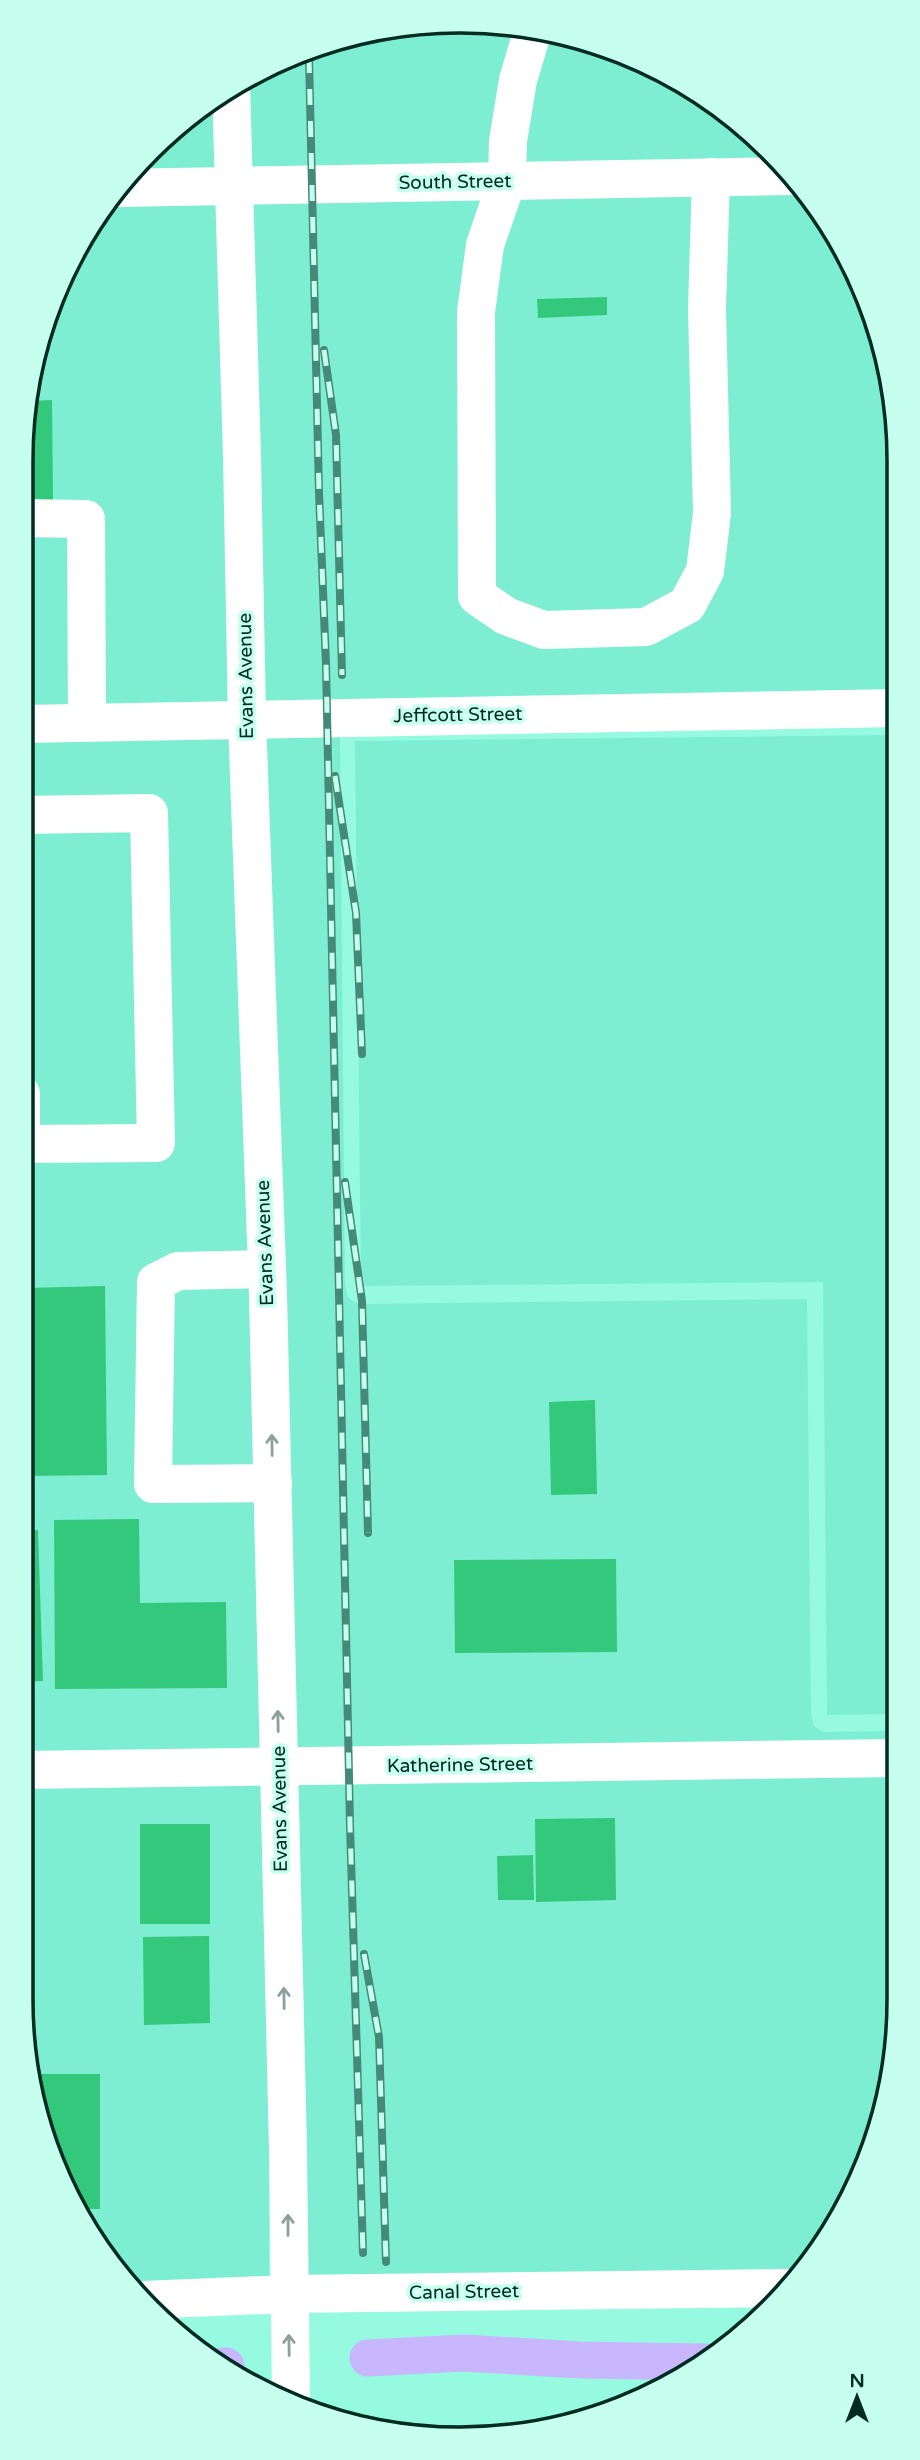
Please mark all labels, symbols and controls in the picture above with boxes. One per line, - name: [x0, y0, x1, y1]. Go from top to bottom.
- street label: South Street: [398, 170, 512, 194]
- street label: Evans Avenue: [234, 613, 258, 739]
- street label: Jeffcott Street: [393, 703, 523, 727]
- street label: Evans Avenue: [252, 1180, 278, 1306]
- one-way arrow: [265, 1434, 278, 1457]
- one-way arrow: [272, 1710, 285, 1733]
- street label: Evans Avenue: [268, 1746, 292, 1872]
- street label: Katherine Street: [387, 1753, 533, 1777]
- one-way arrow: [278, 1987, 291, 2010]
- one-way arrow: [281, 2214, 295, 2237]
- street label: Canal Street: [409, 2280, 519, 2304]
- one-way arrow: [283, 2334, 296, 2357]
- north arrow: [822, 2362, 892, 2432]
- text: N: [849, 2370, 865, 2392]

